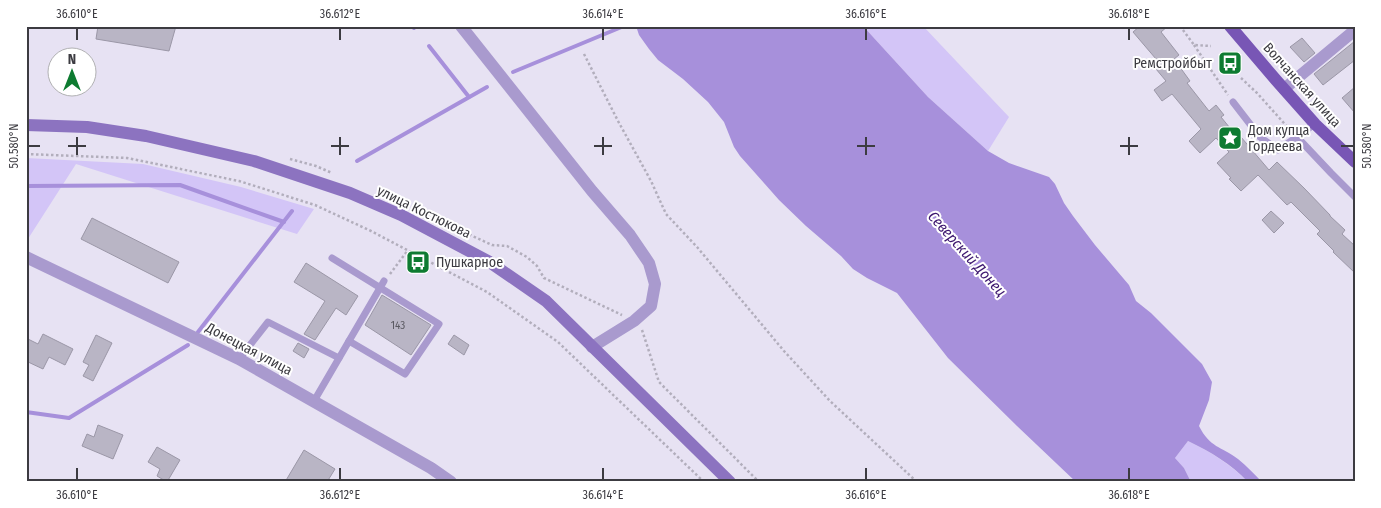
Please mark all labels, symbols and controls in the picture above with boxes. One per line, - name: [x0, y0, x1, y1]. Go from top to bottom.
- text: 36.610°E: [56, 7, 98, 21]
- text: 36.612°E: [320, 7, 361, 21]
- text: 36.614°E: [583, 7, 624, 21]
- text: 36.616°E: [846, 7, 887, 21]
- text: 36.618°E: [1108, 7, 1150, 21]
- street label: Волчанская улица: [1260, 39, 1344, 131]
- north arrow: [48, 48, 98, 98]
- bus stop icon: Ремстройбыт: [1217, 50, 1243, 76]
- text: N: [68, 51, 76, 68]
- place label: Ремстройбыт: [1133, 55, 1212, 72]
- place label: Дом купца Гордеева: [1247, 122, 1310, 155]
- text: 50.580°N: [7, 123, 21, 169]
- text: 50.580°N: [1360, 123, 1374, 169]
- place icon: Дом купца Гордеева: [1217, 125, 1243, 151]
- street label: улица Костюкова: [374, 182, 474, 242]
- water label: Северский Донец: [924, 208, 1010, 300]
- bus stop icon: Пушкарное: [405, 249, 431, 275]
- place label: Пушкарное: [436, 254, 503, 271]
- street label: Донецкая улица: [202, 319, 295, 379]
- house number: 143: [391, 319, 405, 332]
- text: 36.610°E: [56, 488, 98, 502]
- text: 36.612°E: [320, 488, 361, 502]
- text: 36.614°E: [583, 488, 624, 502]
- text: 36.616°E: [846, 488, 887, 502]
- text: 36.618°E: [1108, 488, 1150, 502]

